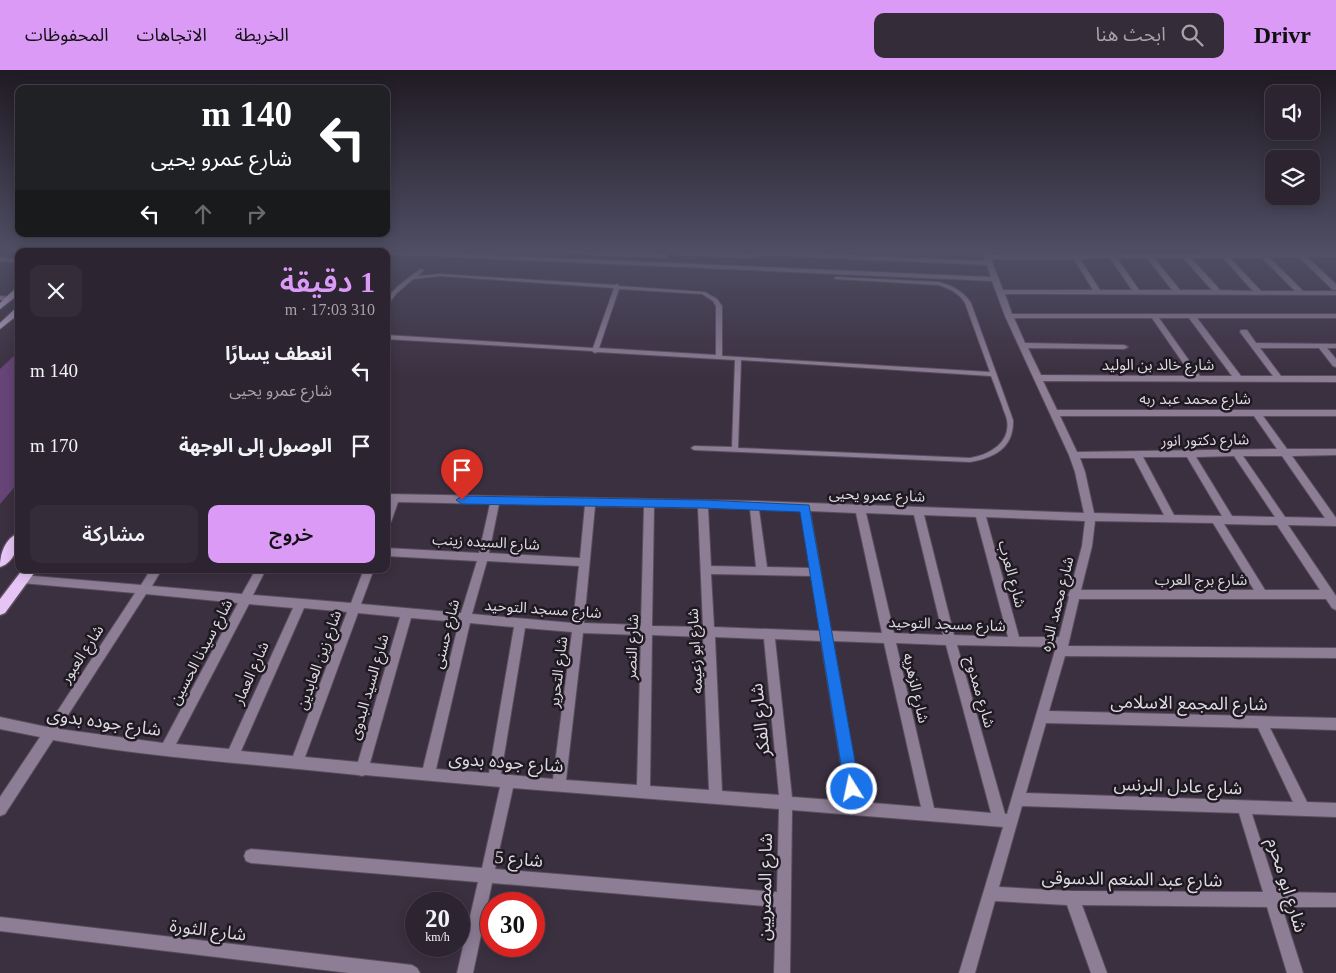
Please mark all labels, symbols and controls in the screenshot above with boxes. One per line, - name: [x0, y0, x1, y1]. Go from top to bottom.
- search box: [874, 13, 1224, 58]
- icon: search: [1178, 21, 1206, 49]
- text: Drivr: [1254, 22, 1311, 48]
- text: ابحث هنا: [1095, 24, 1166, 45]
- text: المحفوظات: [25, 25, 109, 45]
- text: الاتجاهات: [137, 25, 207, 45]
- text: الخريطة: [235, 25, 289, 45]
- map controls: [1265, 85, 1320, 205]
- button: sound: [1265, 85, 1320, 140]
- text: 140 m: [202, 95, 292, 134]
- icon: left: [310, 105, 375, 170]
- text: شارع عمرو يحيى: [151, 146, 292, 171]
- button: layers: [1265, 150, 1320, 205]
- icon: left: [136, 200, 164, 228]
- icon: ahead: [189, 200, 217, 228]
- icon: right: [242, 200, 270, 228]
- button: close: [30, 265, 82, 317]
- text: 1 دقيقة: [280, 265, 375, 298]
- text: 310 m · 17:03: [285, 301, 375, 318]
- text: انعطف يسارًا: [225, 343, 332, 364]
- icon: left: [347, 357, 375, 385]
- street label: شارع خالد بن الوليد: [1102, 357, 1215, 377]
- text: 140 m: [30, 360, 78, 381]
- text: شارع عمرو يحيى: [229, 382, 332, 399]
- street label: شارع محمد عبد ربه: [1139, 391, 1251, 411]
- street label: شارع دكتور انور: [1160, 431, 1250, 453]
- icon: arrive: [347, 432, 375, 460]
- text: 170 m: [30, 435, 78, 456]
- text: الوصول إلى الوجهة: [179, 435, 332, 456]
- pin: [441, 449, 483, 500]
- icon: arrive: [448, 456, 476, 484]
- street label: شارع عمرو يحيى: [828, 485, 926, 509]
- button: مشاركة: [30, 505, 198, 563]
- button: خروج: [208, 505, 375, 563]
- street label: شارع السيده زينب: [432, 531, 540, 557]
- street label: شارع العرب: [991, 539, 1029, 611]
- street label: شارع محمد الدره: [1037, 555, 1080, 654]
- street label: شارع برج العرب: [1155, 572, 1247, 592]
- street label: شارع سيدنا الحسين: [167, 596, 239, 709]
- street label: شارع مسجد التوحيد: [484, 597, 602, 625]
- street label: شارع حسنى: [430, 598, 466, 671]
- street label: شارع ابو زعيمه: [685, 607, 709, 694]
- street label: شارع زين العابدين: [294, 608, 348, 713]
- street label: شارع النصر: [623, 614, 645, 681]
- street label: شارع مسجد التوحيد: [888, 614, 1006, 638]
- street label: شارع العبور: [57, 622, 110, 689]
- street label: شارع السيد البدوى: [346, 632, 396, 743]
- street label: شارع التحرير: [546, 635, 574, 710]
- street label: شارع العمار: [230, 639, 276, 709]
- street label: شارع الزهريه: [896, 651, 932, 726]
- street label: شارع ممدوح: [958, 654, 998, 731]
- street label: شارع الفكر: [746, 682, 778, 759]
- street label: شارع المجمع الاسلامى: [1110, 692, 1268, 718]
- street label: شارع جوده بدوى: [45, 704, 162, 744]
- street label: شارع جوده بدوى: [448, 748, 564, 780]
- position arrow: [825, 762, 877, 814]
- street label: شارع عادل البرنس: [1113, 774, 1243, 802]
- street label: شارع المصريين: [754, 833, 780, 941]
- street label: شارع ابو محرم: [1259, 835, 1311, 936]
- street label: شارع 5: [494, 847, 544, 875]
- street label: شارع عبد المنعم الدسوقى: [1041, 867, 1223, 895]
- speed limit sign: 30: [480, 892, 545, 957]
- text: 20: [425, 905, 450, 932]
- street label: شارع الثورة: [168, 915, 247, 949]
- text: km/h: [425, 930, 450, 944]

